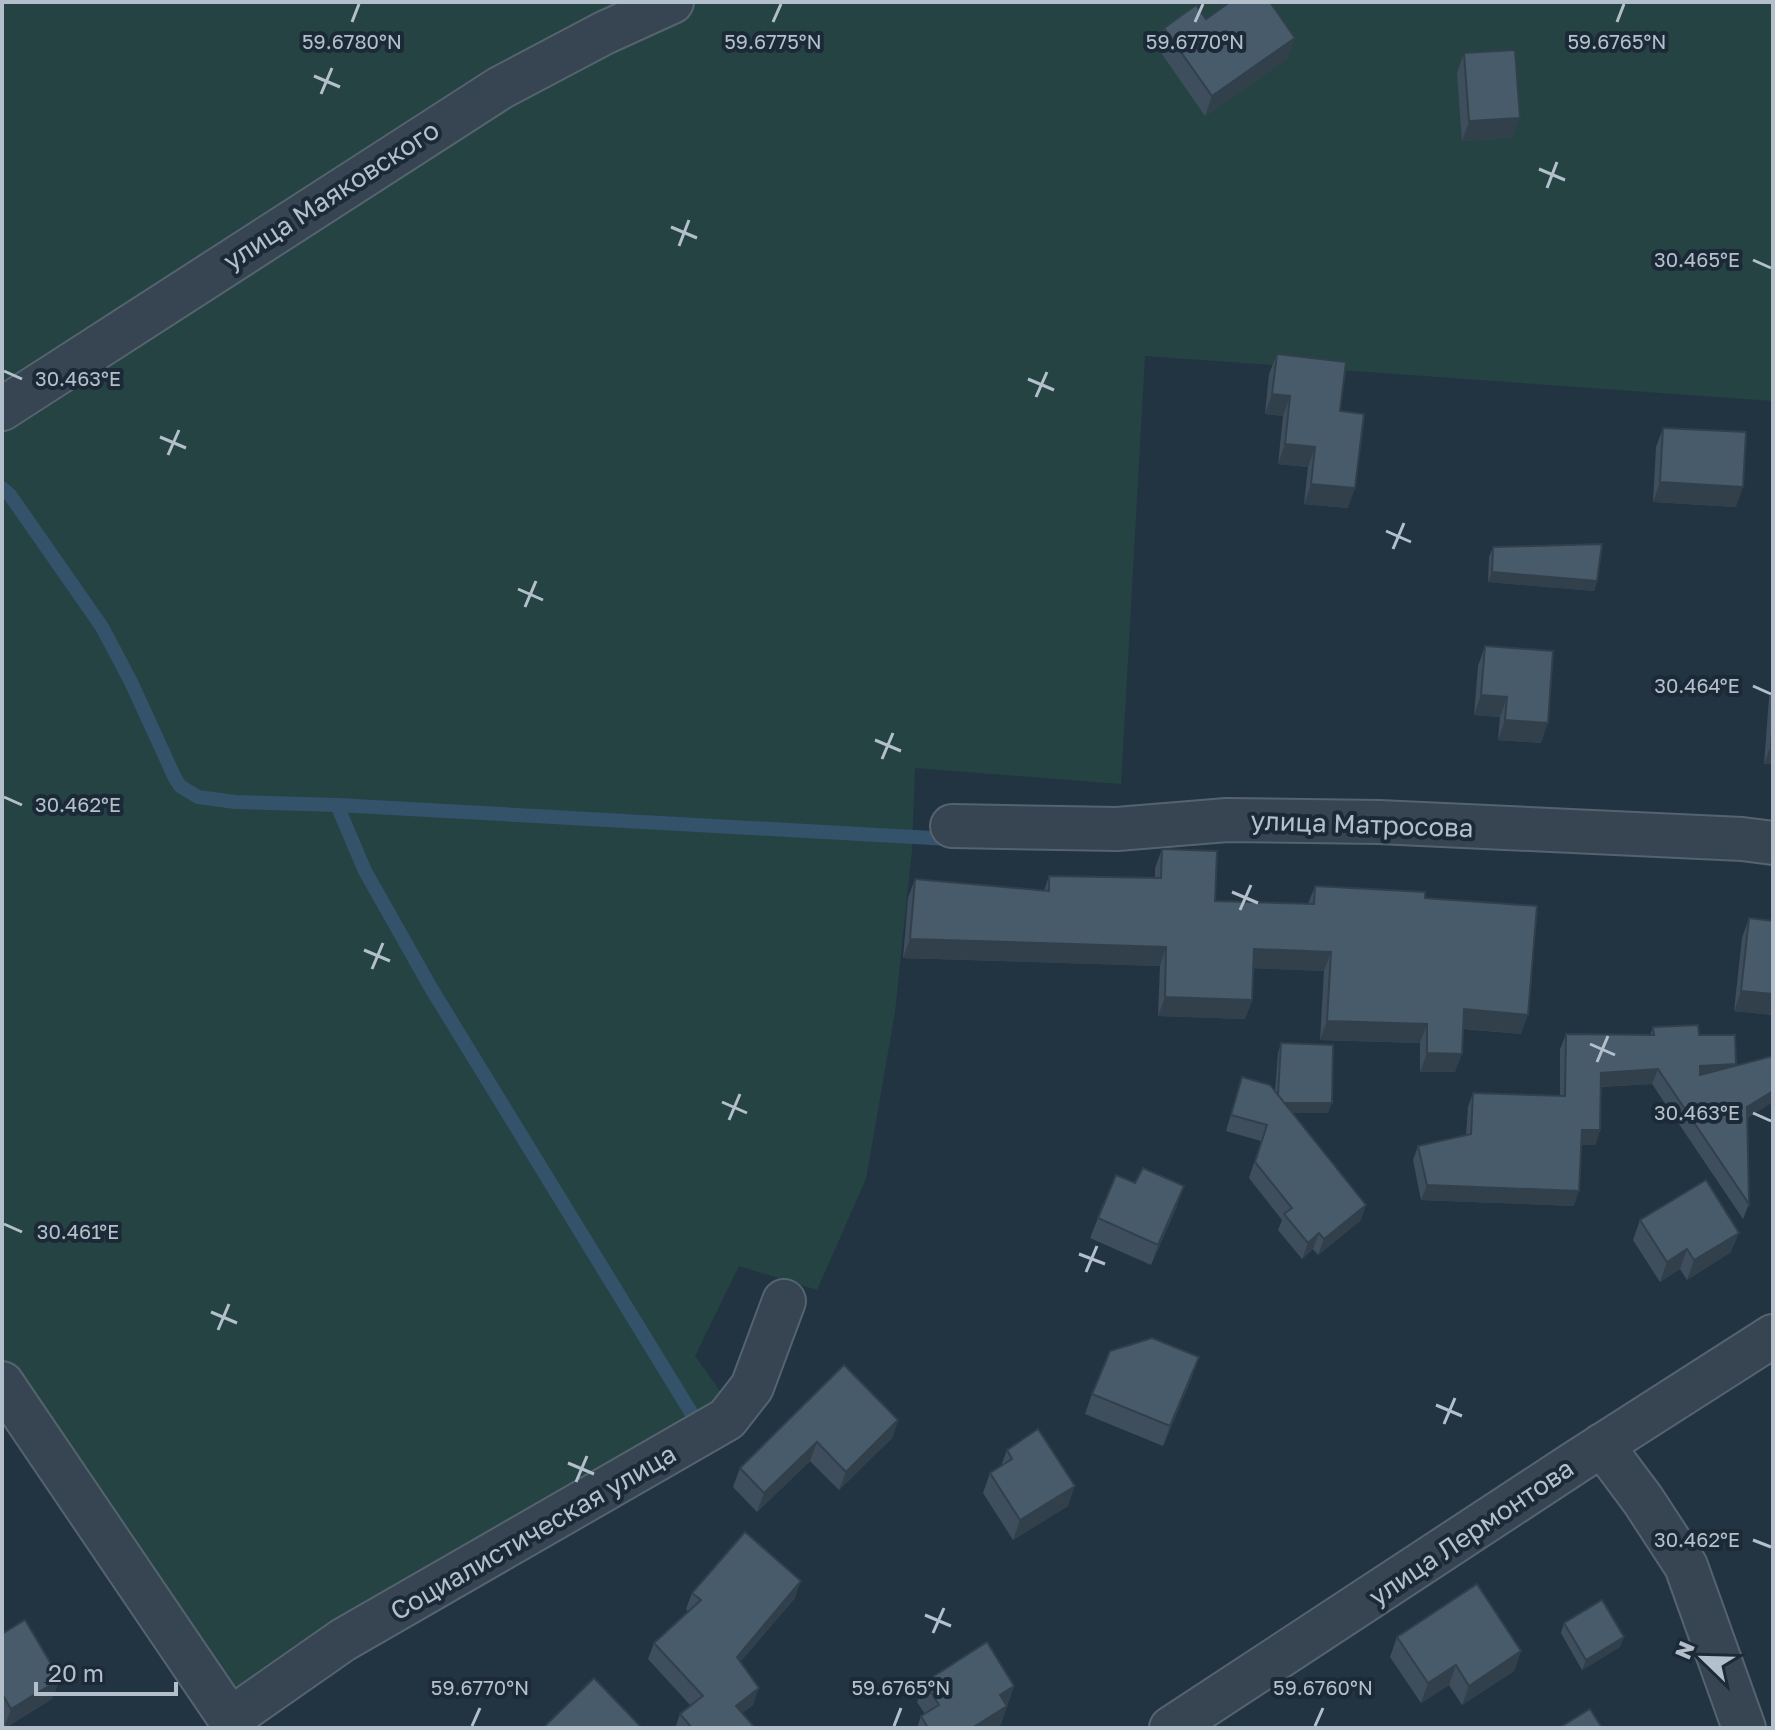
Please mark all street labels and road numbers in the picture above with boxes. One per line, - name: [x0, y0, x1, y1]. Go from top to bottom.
- street label: улица Маяковского: [217, 114, 445, 276]
- street label: улица Матросова: [1250, 805, 1474, 843]
- street label: Социалистическая улица: [385, 1437, 681, 1627]
- street label: улица Лермонтова: [1363, 1452, 1579, 1612]

